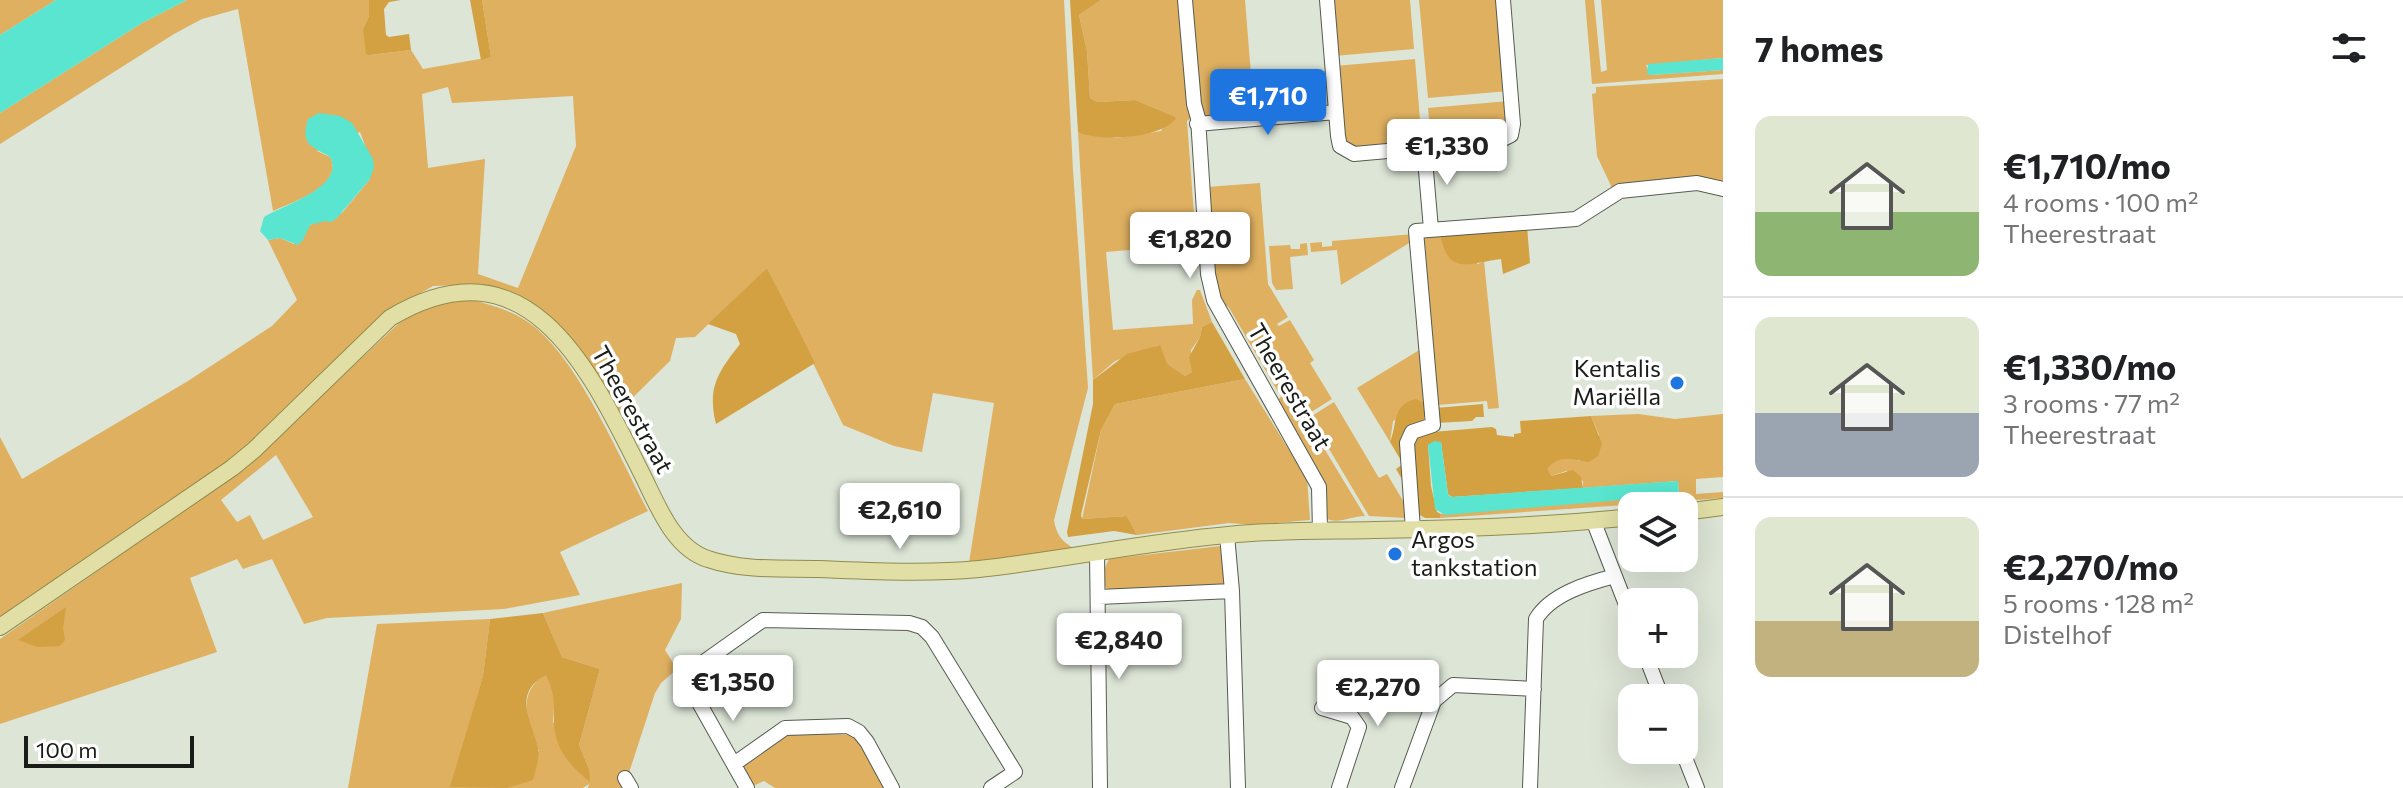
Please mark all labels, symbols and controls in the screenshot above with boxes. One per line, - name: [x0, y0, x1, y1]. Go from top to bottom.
- icon: filters: [2327, 26, 2371, 70]
- text: 7 homes: [1755, 27, 1884, 69]
- pin: €1,710: [1203, 69, 1333, 137]
- text: €1,710: [1228, 79, 1308, 110]
- pin: €1,330: [1382, 119, 1512, 187]
- text: €1,330: [1405, 129, 1489, 160]
- text: €1,710/mo: [2003, 144, 2171, 186]
- icon: home: [1819, 148, 1915, 244]
- text: 4 rooms · 100 m²: [2003, 186, 2198, 217]
- pin: €1,820: [1125, 212, 1255, 280]
- text: Theerestraat: [2003, 217, 2156, 248]
- text: €1,820: [1148, 222, 1232, 253]
- street label: Theerestraat: [1242, 318, 1338, 455]
- street label: Theerestraat: [586, 340, 680, 478]
- text: €1,330/mo: [2003, 345, 2176, 387]
- icon: home: [1819, 349, 1915, 445]
- place label: Kentalis Mariëlla: [1573, 353, 1661, 410]
- marker: Kentalis Mariëlla: [1668, 374, 1686, 392]
- text: 3 rooms · 77 m²: [2003, 387, 2180, 418]
- text: Theerestraat: [2003, 418, 2156, 449]
- pin: €2,610: [835, 483, 965, 551]
- map controls: [1618, 492, 1698, 764]
- button: layers: [1618, 492, 1698, 572]
- text: €2,610: [858, 493, 942, 524]
- place label: Argos tankstation: [1411, 524, 1538, 581]
- marker: Argos tankstation: [1386, 545, 1404, 563]
- text: €2,270/mo: [2003, 545, 2179, 587]
- icon: home: [1819, 549, 1915, 645]
- text: 5 rooms · 128 m²: [2003, 587, 2194, 618]
- button: +: [1618, 588, 1698, 668]
- pin: €2,840: [1054, 613, 1184, 681]
- text: Distelhof: [2003, 618, 2112, 649]
- text: €2,840: [1075, 623, 1163, 654]
- pin: €1,350: [668, 655, 798, 723]
- pin: €2,270: [1313, 660, 1443, 728]
- text: €1,350: [691, 665, 775, 696]
- text: €2,270: [1335, 670, 1421, 701]
- button: −: [1618, 684, 1698, 764]
- scale bar: [24, 732, 194, 768]
- text: 100 m: [36, 736, 98, 763]

